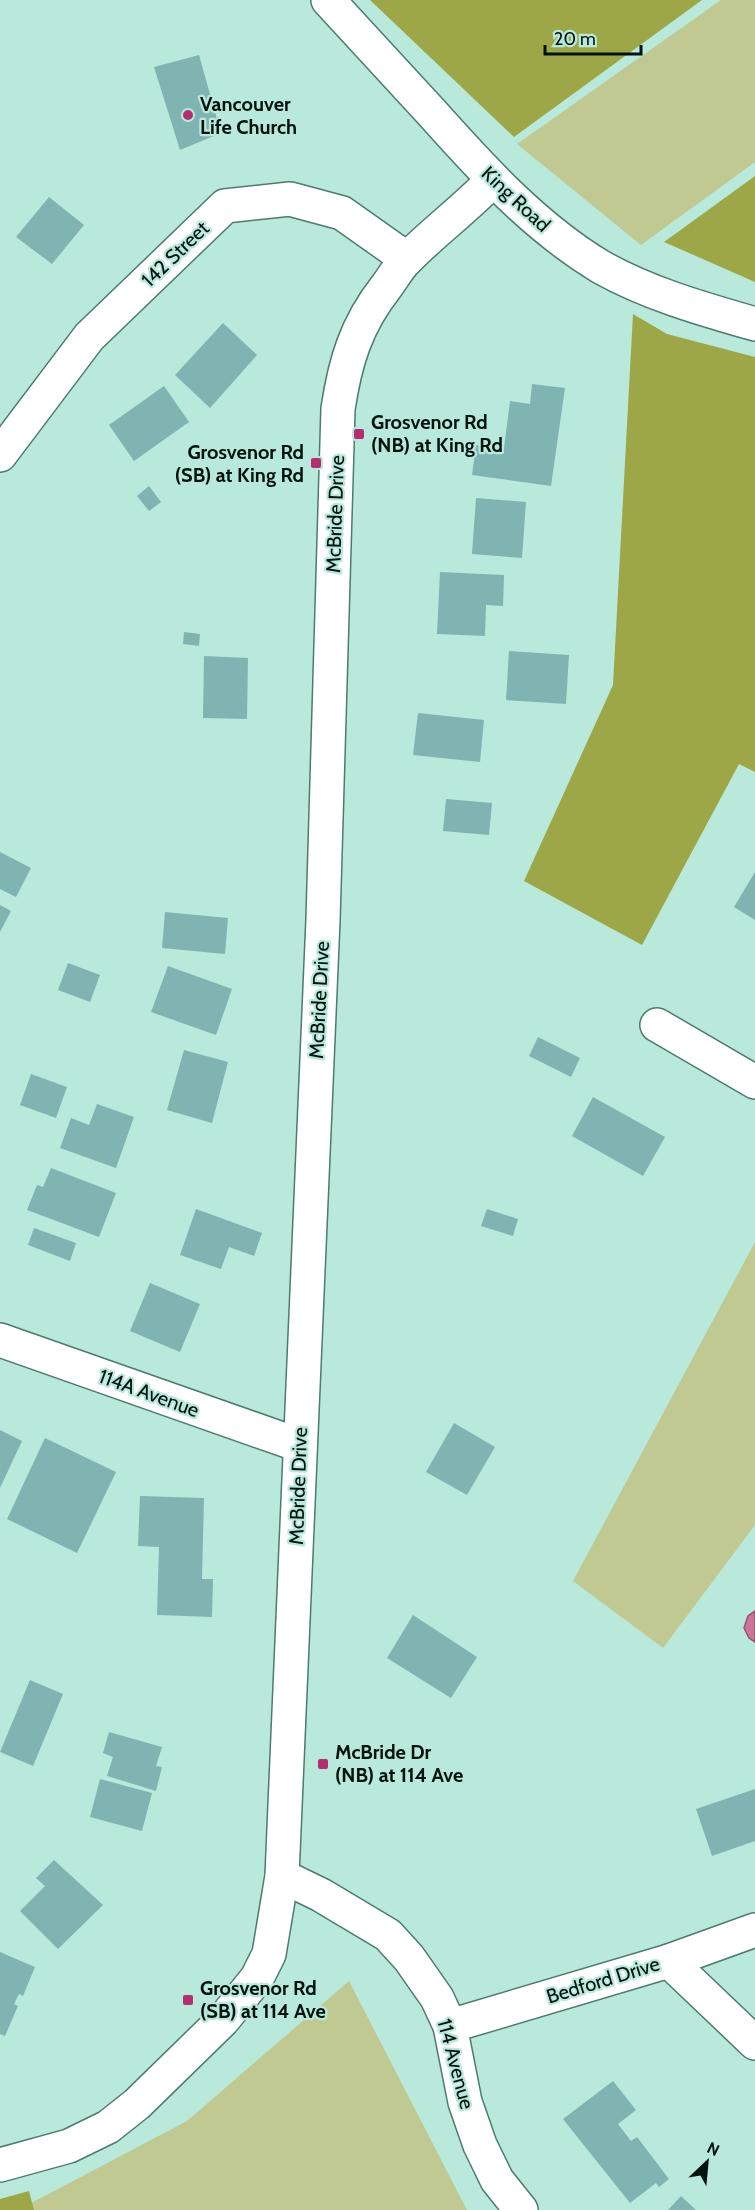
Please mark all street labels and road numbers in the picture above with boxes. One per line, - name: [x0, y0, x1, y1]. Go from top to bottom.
- street label: King Road: [477, 161, 555, 237]
- street label: 142 Street: [136, 216, 214, 292]
- street label: McBride Drive: [321, 455, 349, 573]
- street label: McBride Drive: [304, 940, 334, 1060]
- street label: 114A Avenue: [96, 1364, 202, 1422]
- street label: McBride Drive: [284, 1427, 312, 1545]
- street label: Bedford Drive: [543, 1951, 663, 2009]
- street label: 114 Avenue: [432, 2016, 480, 2112]

